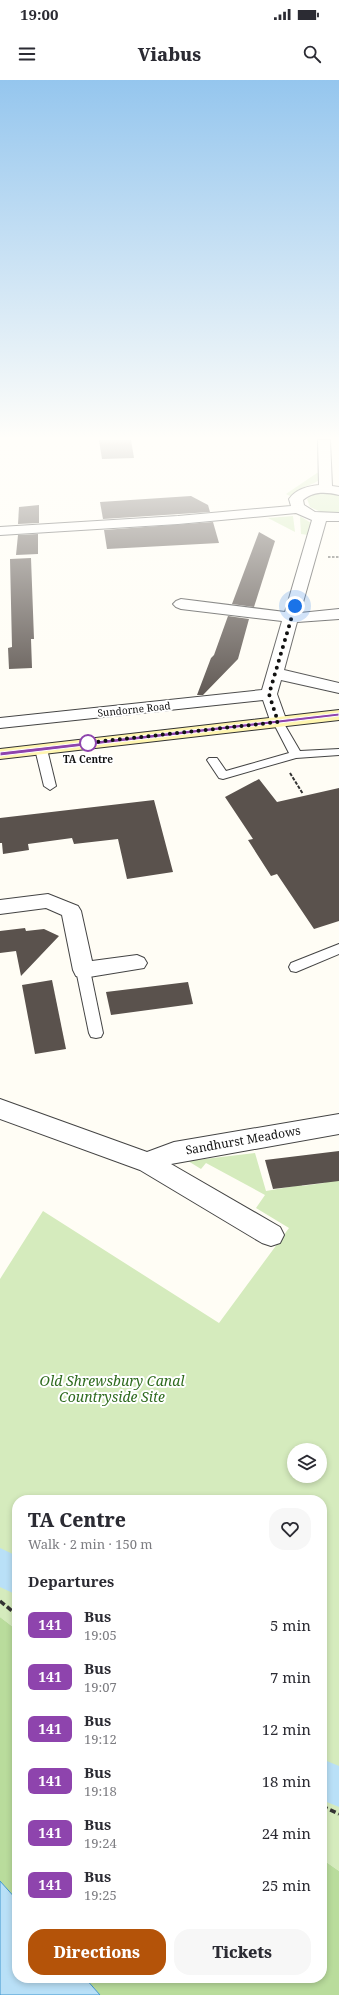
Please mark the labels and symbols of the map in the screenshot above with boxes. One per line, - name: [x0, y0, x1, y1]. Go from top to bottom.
- your location: [285, 596, 305, 616]
- street label: Sundorne Road: [97, 698, 171, 720]
- marker: TA Centre: [79, 734, 97, 752]
- place label: TA Centre: [63, 752, 113, 766]
- street label: Sandhurst Meadows: [184, 1122, 302, 1158]
- park label: Old Shrewsbury Canal Countryside Site: [40, 1371, 185, 1406]

